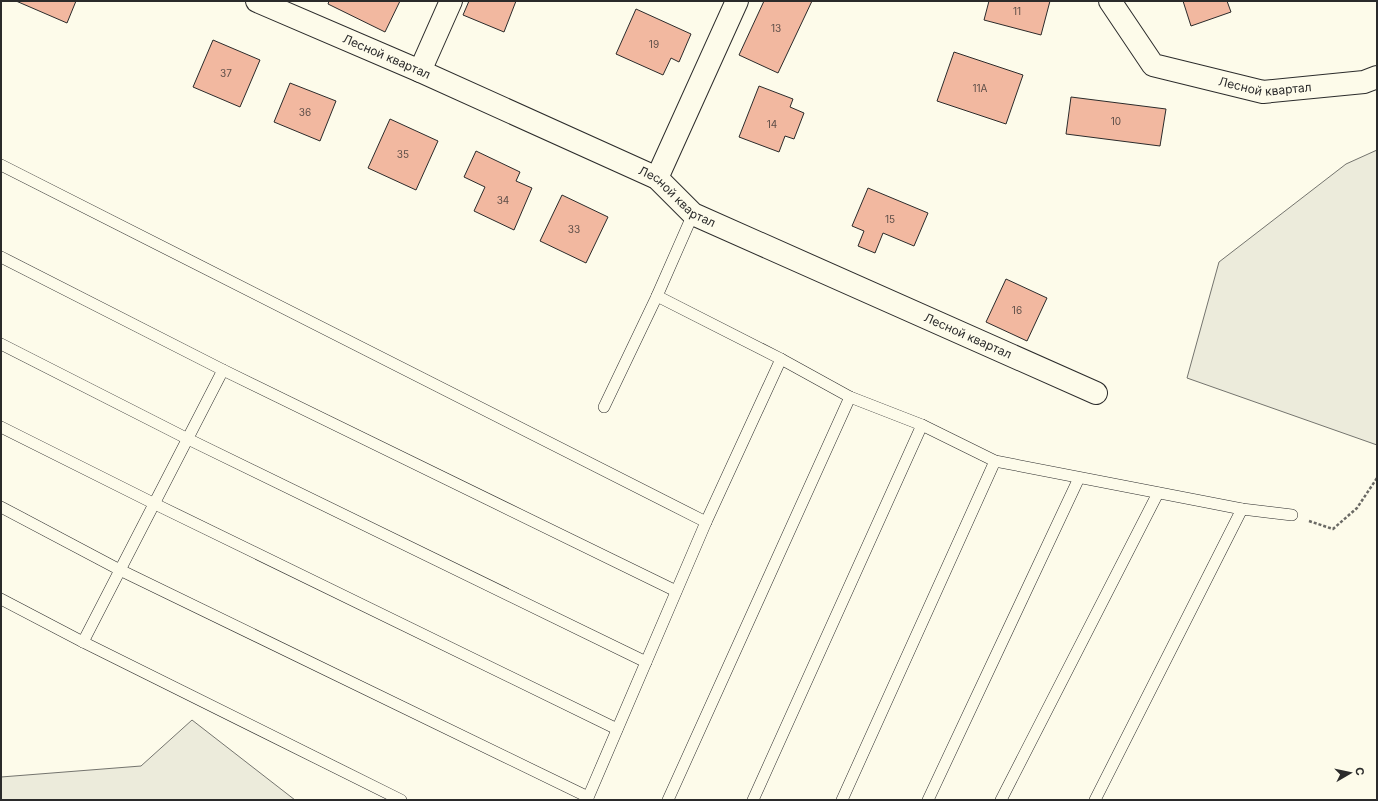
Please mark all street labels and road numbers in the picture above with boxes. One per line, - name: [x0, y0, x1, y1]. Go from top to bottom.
- street label: Лесной квартал: [340, 31, 433, 82]
- street label: Лесной квартал: [1217, 73, 1312, 99]
- street label: Лесной квартал: [636, 163, 718, 230]
- street label: Лесной квартал: [922, 310, 1014, 362]

